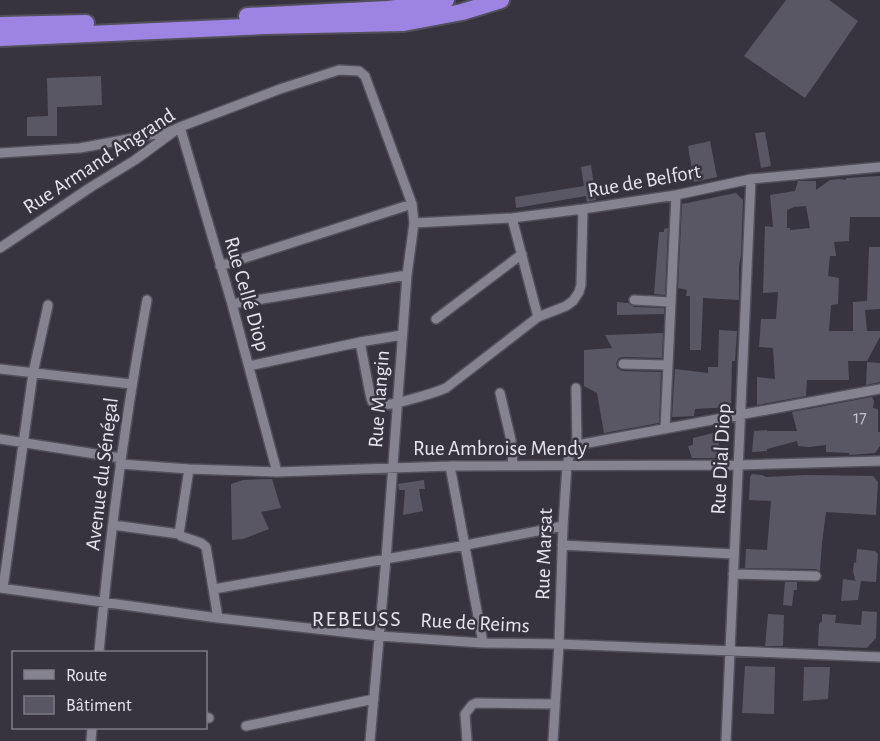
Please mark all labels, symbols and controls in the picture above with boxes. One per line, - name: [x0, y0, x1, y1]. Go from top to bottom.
- street label: Rue Armand Angrand: [19, 104, 179, 218]
- street label: Rue de Belfort: [586, 161, 703, 201]
- street label: Rue Cellé Diop: [221, 234, 273, 354]
- street label: Rue Mangin: [365, 349, 393, 449]
- street label: Avenue du Sénégal: [82, 396, 122, 552]
- street label: Rue Dial Diop: [708, 403, 734, 515]
- house number: 17: [853, 409, 867, 427]
- street label: Rue Ambroise Mendy: [413, 438, 587, 459]
- street label: Rue Marsat: [532, 507, 556, 600]
- district label: REBEUSS: [312, 608, 402, 630]
- street label: Rue de Reims: [420, 610, 530, 636]
- legend: [12, 651, 207, 729]
- text: Route: [66, 667, 107, 685]
- text: Bâtiment: [66, 697, 132, 715]

